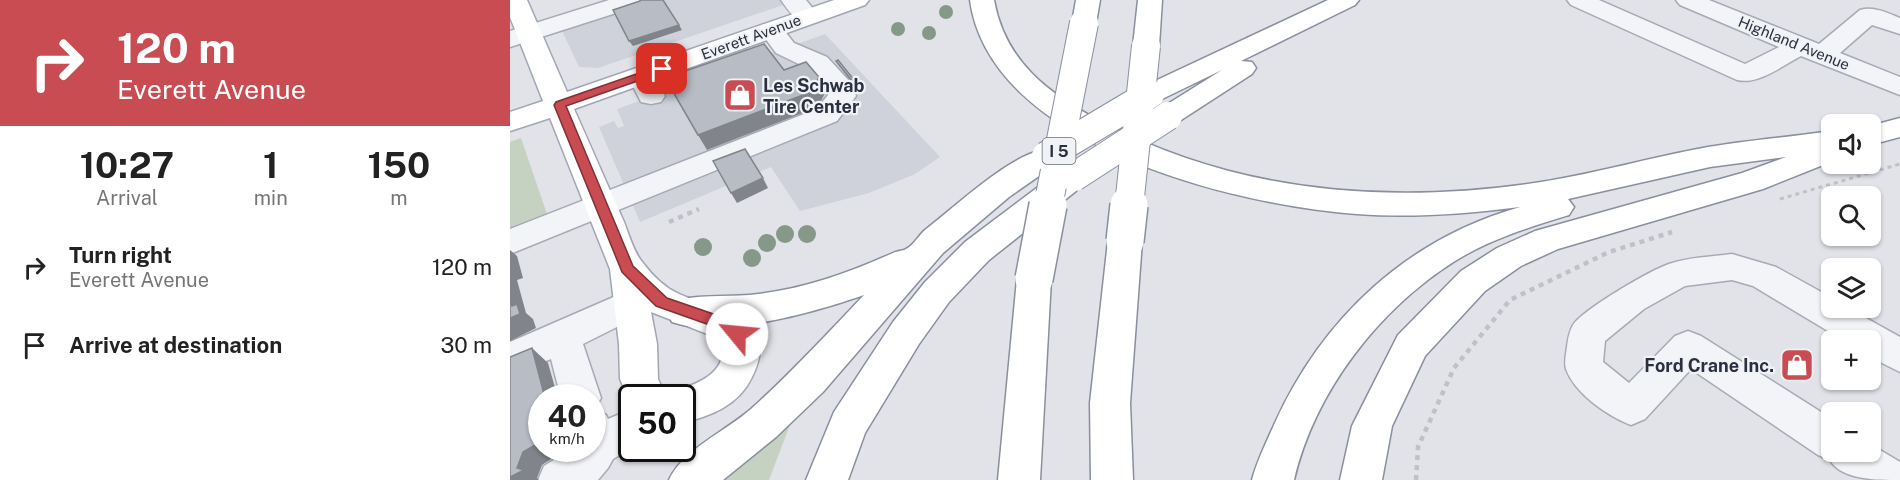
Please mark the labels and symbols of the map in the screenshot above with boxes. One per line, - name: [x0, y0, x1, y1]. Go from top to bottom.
- street label: Everett Avenue: [699, 11, 803, 63]
- street label: Highland Avenue: [1736, 13, 1852, 73]
- pin: [636, 43, 687, 94]
- place label: Les Schwab Tire Center: [763, 75, 865, 117]
- shop icon: Les Schwab Tire Center: [722, 77, 758, 113]
- road number: I 5: [1042, 138, 1076, 164]
- position arrow: [705, 302, 769, 366]
- shop icon: Ford Crane Inc.: [1779, 347, 1815, 383]
- place label: Ford Crane Inc.: [1644, 355, 1774, 376]
- speed limit sign: 50: [618, 384, 696, 462]

